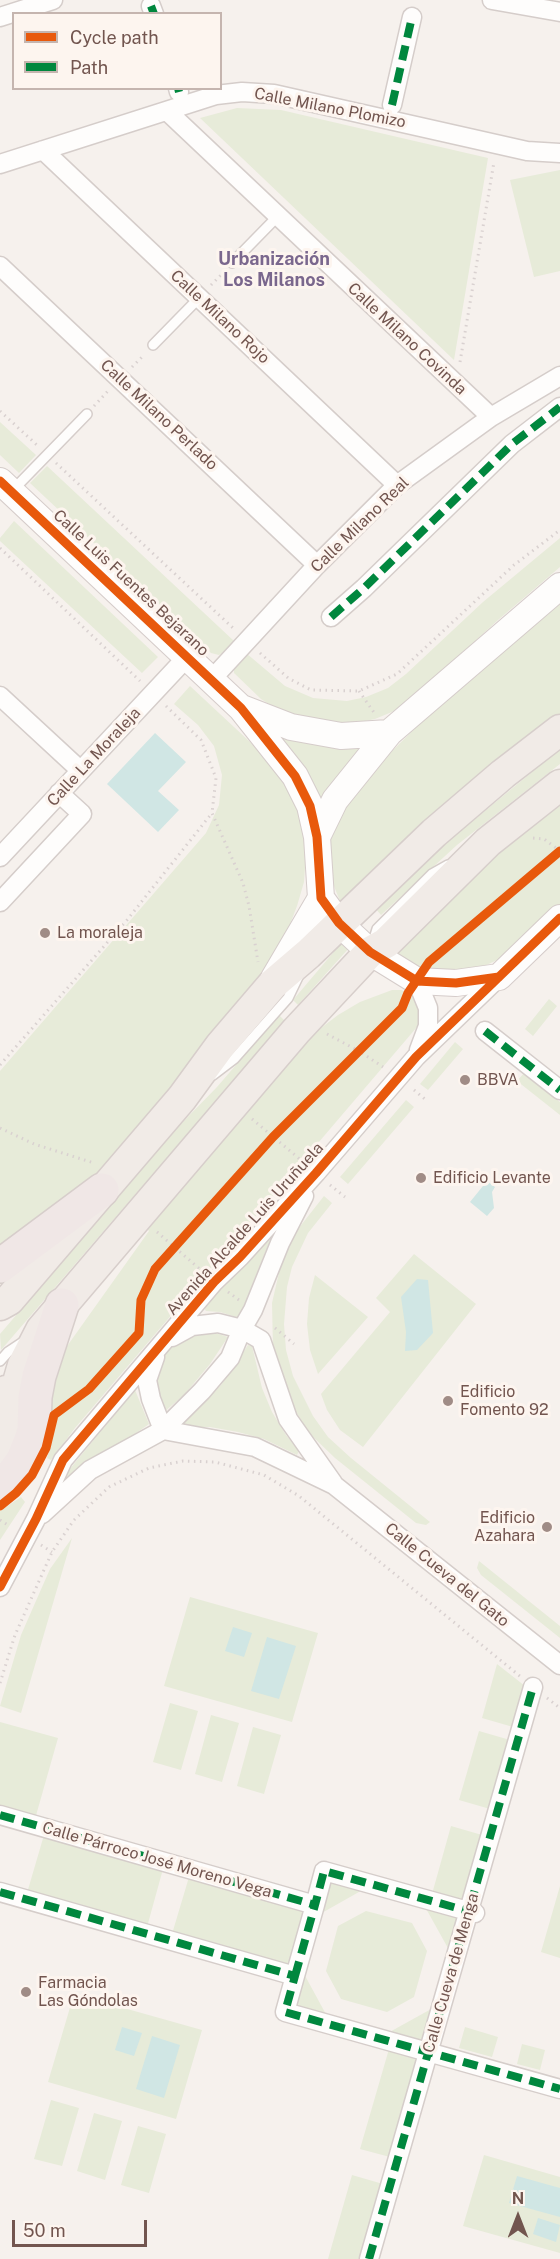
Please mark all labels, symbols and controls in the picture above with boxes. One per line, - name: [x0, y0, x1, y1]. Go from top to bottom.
- legend: [12, 12, 222, 90]
- text: Cycle path: [70, 27, 159, 48]
- text: Path: [70, 57, 108, 78]
- street label: Calle Milano Plomizo: [253, 84, 407, 132]
- district label: Urbanización Los Milanos: [218, 248, 330, 290]
- street label: Calle Milano Rojo: [166, 266, 274, 368]
- street label: Calle Milano Covinda: [344, 279, 470, 399]
- street label: Calle Milano Perlado: [96, 356, 222, 474]
- street label: Calle Milano Real: [307, 473, 413, 577]
- street label: Calle Luis Fuentes Bejarano: [49, 506, 213, 660]
- street label: Calle La Moraleja: [43, 704, 145, 810]
- place label: La moraleja: [57, 923, 143, 943]
- marker: La moraleja: [38, 926, 52, 940]
- place label: BBVA: [477, 1070, 519, 1090]
- marker: BBVA: [458, 1073, 472, 1087]
- street label: Avenida Alcalde Luis Uruñuela: [162, 1139, 328, 1319]
- place label: Edificio Levante: [433, 1168, 551, 1188]
- marker: Edificio Levante: [414, 1171, 428, 1185]
- place label: Edificio Fomento 92: [460, 1382, 549, 1420]
- marker: Edificio Fomento 92: [441, 1394, 455, 1408]
- place label: Edificio Azahara: [474, 1508, 535, 1546]
- street label: Calle Cueva del Gato: [381, 1519, 513, 1631]
- marker: Edificio Azahara: [540, 1520, 554, 1534]
- street label: Calle Párroco José Moreno Vega: [40, 1818, 274, 1902]
- street label: Calle Cueva de Menga: [419, 1891, 483, 2055]
- place label: Farmacia Las Góndolas: [38, 1973, 138, 2011]
- marker: Farmacia Las Góndolas: [19, 1985, 33, 1999]
- north arrow: [488, 2187, 548, 2247]
- text: N: [512, 2189, 524, 2208]
- scale bar: [15, 2208, 150, 2246]
- text: 50 m: [23, 2220, 66, 2241]

